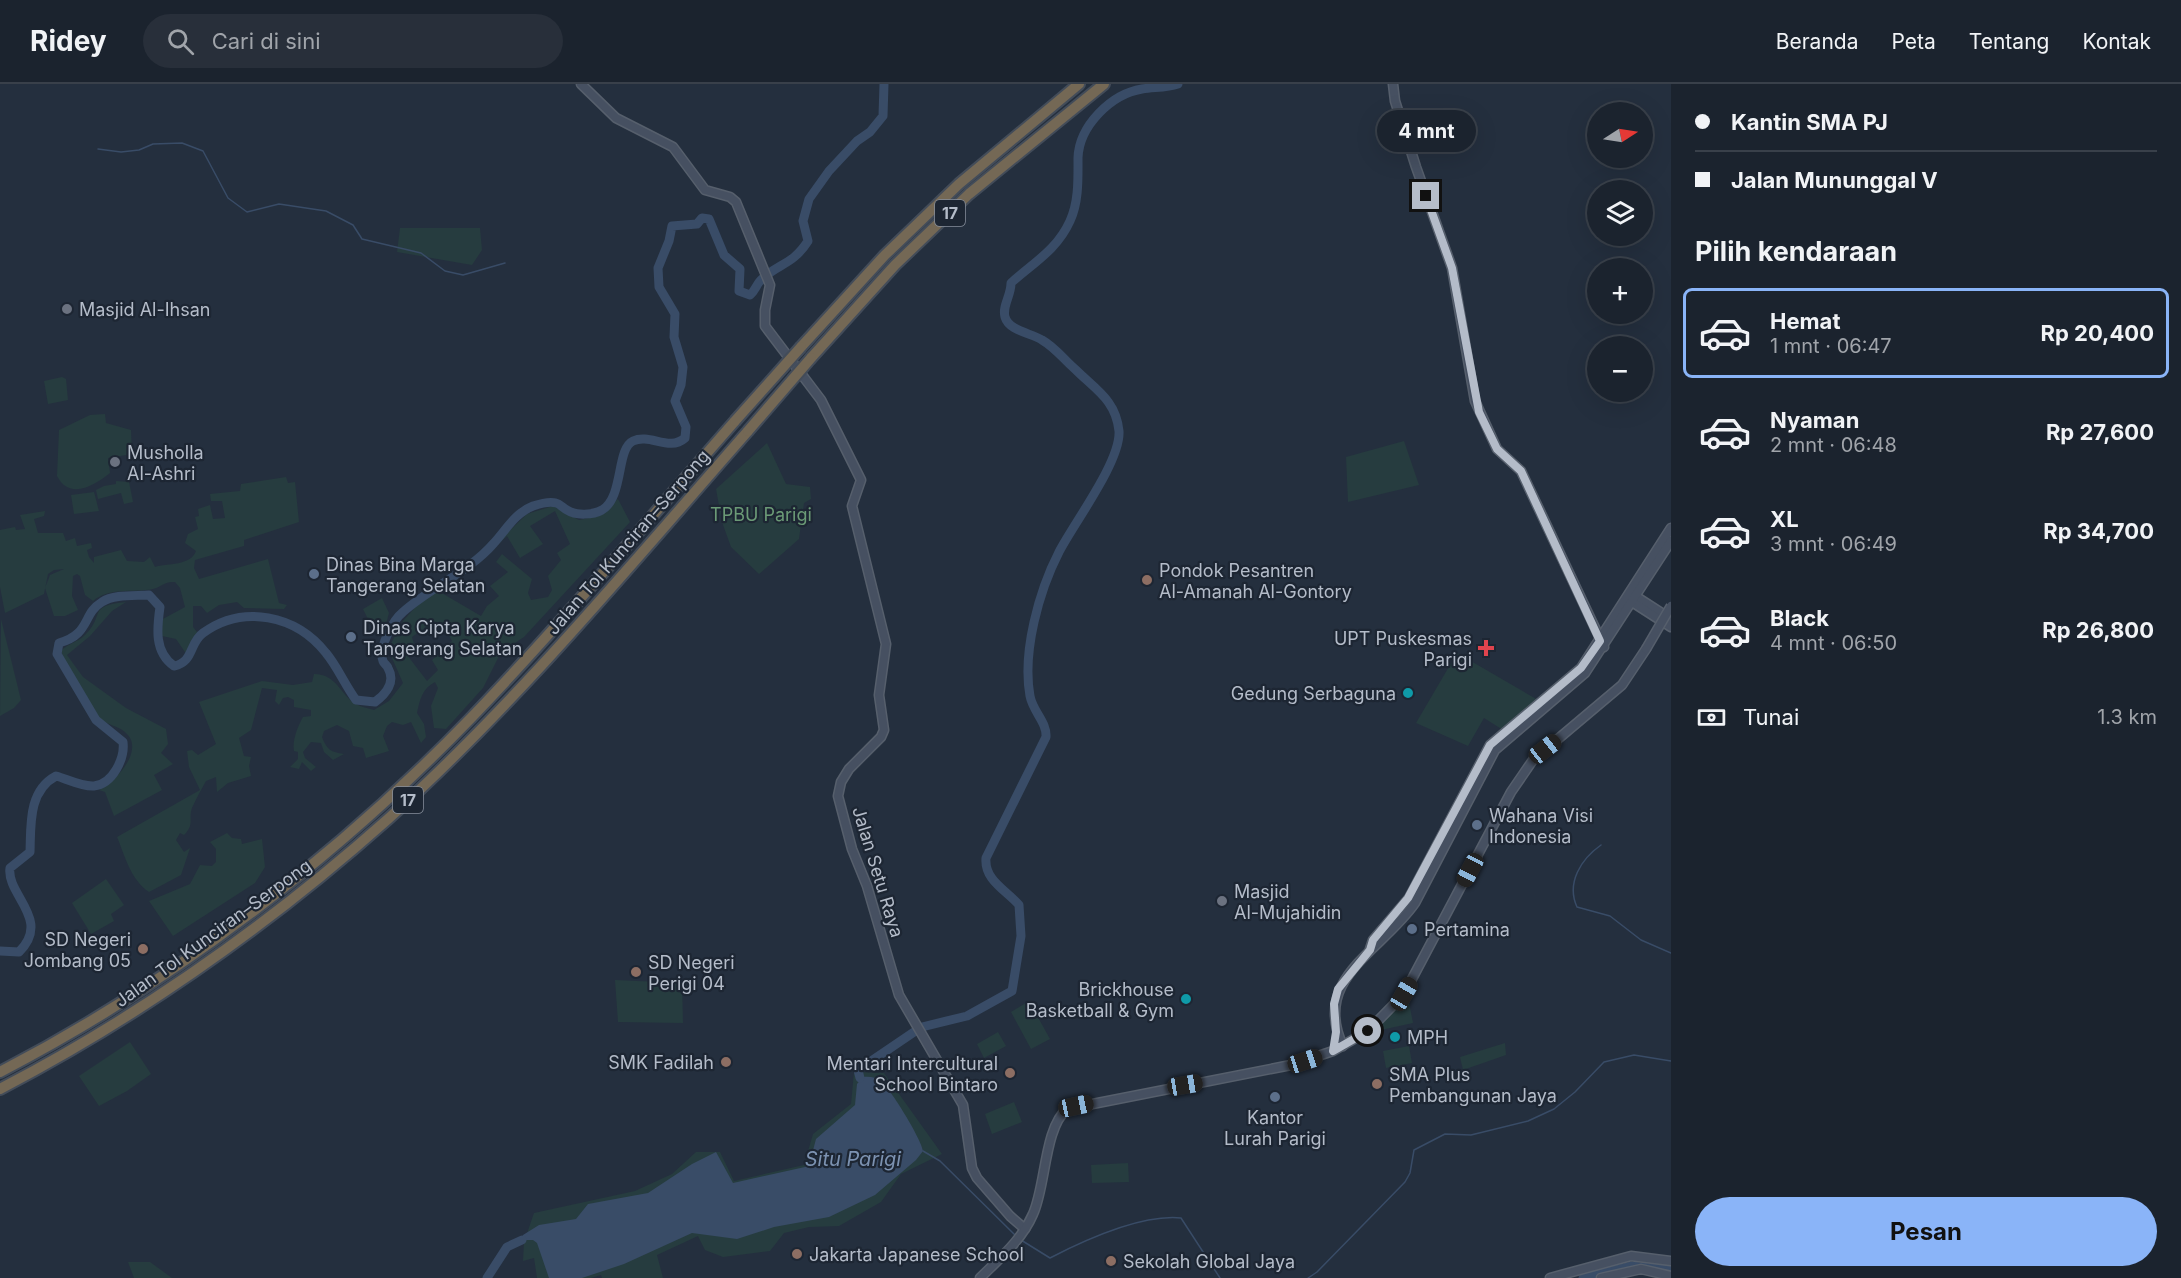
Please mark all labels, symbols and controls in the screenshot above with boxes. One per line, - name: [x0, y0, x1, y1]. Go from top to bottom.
- search box: [143, 14, 563, 68]
- text: Ridey: [30, 24, 107, 58]
- icon: search: [164, 25, 197, 58]
- text: Cari di sini: [212, 28, 321, 54]
- text: Beranda: [1776, 29, 1858, 54]
- text: Peta: [1891, 29, 1936, 54]
- text: Tentang: [1969, 29, 2049, 54]
- text: Kontak: [2082, 29, 2151, 54]
- north arrow: [1587, 102, 1653, 168]
- map controls: [1587, 102, 1653, 402]
- callout: 4 mnt: [1376, 109, 1476, 151]
- text: Kantin SMA PJ: [1731, 109, 1888, 135]
- text: 4 mnt: [1398, 119, 1455, 143]
- text: Jalan Mununggal V: [1731, 167, 1938, 193]
- button: layers: [1587, 180, 1653, 246]
- route end: [1412, 182, 1439, 209]
- road number: 17: [935, 200, 965, 226]
- text: Pilih kendaraan: [1695, 235, 1897, 268]
- button: +: [1587, 258, 1653, 324]
- place label: Masjid Al-Ihsan: [79, 299, 210, 320]
- marker: Masjid Al-Ihsan: [60, 302, 74, 316]
- icon: car: [1698, 306, 1752, 360]
- text: Hemat: [1770, 308, 1840, 334]
- text: Rp 20,400: [2041, 320, 2154, 346]
- text: 1 mnt · 06:47: [1770, 334, 1892, 358]
- button: −: [1587, 336, 1653, 402]
- icon: car: [1698, 405, 1752, 459]
- text: Nyaman: [1770, 407, 1859, 433]
- text: Rp 27,600: [2046, 419, 2154, 445]
- text: 2 mnt · 06:48: [1770, 433, 1897, 457]
- place label: Musholla Al-Ashri: [127, 442, 204, 484]
- street label: Jalan Tol Kunciran–Serpong: [542, 445, 714, 639]
- marker: Musholla Al-Ashri: [108, 455, 122, 469]
- park label: TPBU Parigi: [710, 504, 812, 525]
- icon: car: [1698, 504, 1752, 558]
- text: XL: [1770, 506, 1799, 532]
- text: Rp 34,700: [2043, 518, 2154, 544]
- text: 3 mnt · 06:49: [1770, 532, 1897, 556]
- place label: Dinas Bina Marga Tangerang Selatan: [326, 554, 485, 596]
- place label: Pondok Pesantren Al-Amanah Al-Gontory: [1159, 560, 1352, 602]
- marker: Dinas Bina Marga Tangerang Selatan: [307, 567, 321, 581]
- marker: Pondok Pesantren Al-Amanah Al-Gontory: [1140, 573, 1154, 587]
- icon: car: [1698, 603, 1752, 657]
- text: Black: [1770, 605, 1829, 631]
- place label: Dinas Cipta Karya Tangerang Selatan: [363, 617, 522, 659]
- text: Rp 26,800: [2042, 617, 2154, 643]
- place label: UPT Puskesmas Parigi: [1334, 628, 1472, 670]
- marker: Dinas Cipta Karya Tangerang Selatan: [344, 630, 358, 644]
- text: 4 mnt · 06:50: [1770, 631, 1897, 655]
- marker: UPT Puskesmas Parigi: [1477, 639, 1495, 657]
- place label: Gedung Serbaguna: [1231, 683, 1396, 704]
- marker: Gedung Serbaguna: [1401, 686, 1415, 700]
- icon: cash: [1695, 701, 1728, 734]
- text: Tunai: [1743, 704, 1799, 730]
- text: 1.3 km: [2097, 705, 2157, 729]
- car: [1525, 731, 1565, 767]
- road number: 17: [393, 787, 423, 813]
- street label: Jalan Setu Raya: [848, 804, 908, 940]
- place label: Wahana Visi Indonesia: [1489, 805, 1593, 847]
- marker: Wahana Visi Indonesia: [1470, 818, 1484, 832]
- car: [1454, 850, 1486, 890]
- street label: Jalan Tol Kunciran–Serpong: [111, 855, 315, 1011]
- place label: Masjid Al-Mujahidin: [1234, 881, 1341, 923]
- marker: Masjid Al-Mujahidin: [1215, 894, 1229, 908]
- place label: Pertamina: [1424, 919, 1510, 940]
- marker: Pertamina: [1405, 922, 1419, 936]
- place label: SD Negeri Jombang 05: [24, 929, 131, 971]
- marker: SD Negeri Jombang 05: [136, 942, 150, 956]
- place label: SD Negeri Perigi 04: [648, 952, 735, 994]
- marker: SD Negeri Perigi 04: [629, 965, 643, 979]
- car: [1387, 974, 1421, 1014]
- place label: Brickhouse Basketball & Gym: [1026, 979, 1174, 1021]
- marker: Brickhouse Basketball & Gym: [1179, 992, 1193, 1006]
- route start: [1354, 1017, 1381, 1044]
- place label: MPH: [1407, 1027, 1448, 1048]
- marker: MPH: [1388, 1030, 1402, 1044]
- car: [1285, 1047, 1325, 1075]
- place label: SMK Fadilah: [608, 1052, 714, 1073]
- place label: Mentari Intercultural School Bintaro: [827, 1053, 998, 1095]
- marker: SMK Fadilah: [719, 1055, 733, 1069]
- place label: SMA Plus Pembangunan Jaya: [1389, 1064, 1557, 1106]
- marker: Mentari Intercultural School Bintaro: [1003, 1066, 1017, 1080]
- car: [1166, 1073, 1204, 1097]
- marker: SMA Plus Pembangunan Jaya: [1370, 1077, 1384, 1091]
- marker: Kantor Lurah Parigi: [1268, 1090, 1282, 1104]
- car: [1057, 1093, 1095, 1119]
- place label: Kantor Lurah Parigi: [1224, 1107, 1326, 1149]
- water label: Situ Parigi: [805, 1147, 902, 1171]
- button: Pesan: [1695, 1197, 2157, 1266]
- place label: Jakarta Japanese School: [809, 1244, 1024, 1265]
- marker: Jakarta Japanese School: [790, 1247, 804, 1261]
- place label: Sekolah Global Jaya: [1123, 1251, 1295, 1272]
- marker: Sekolah Global Jaya: [1104, 1254, 1118, 1268]

